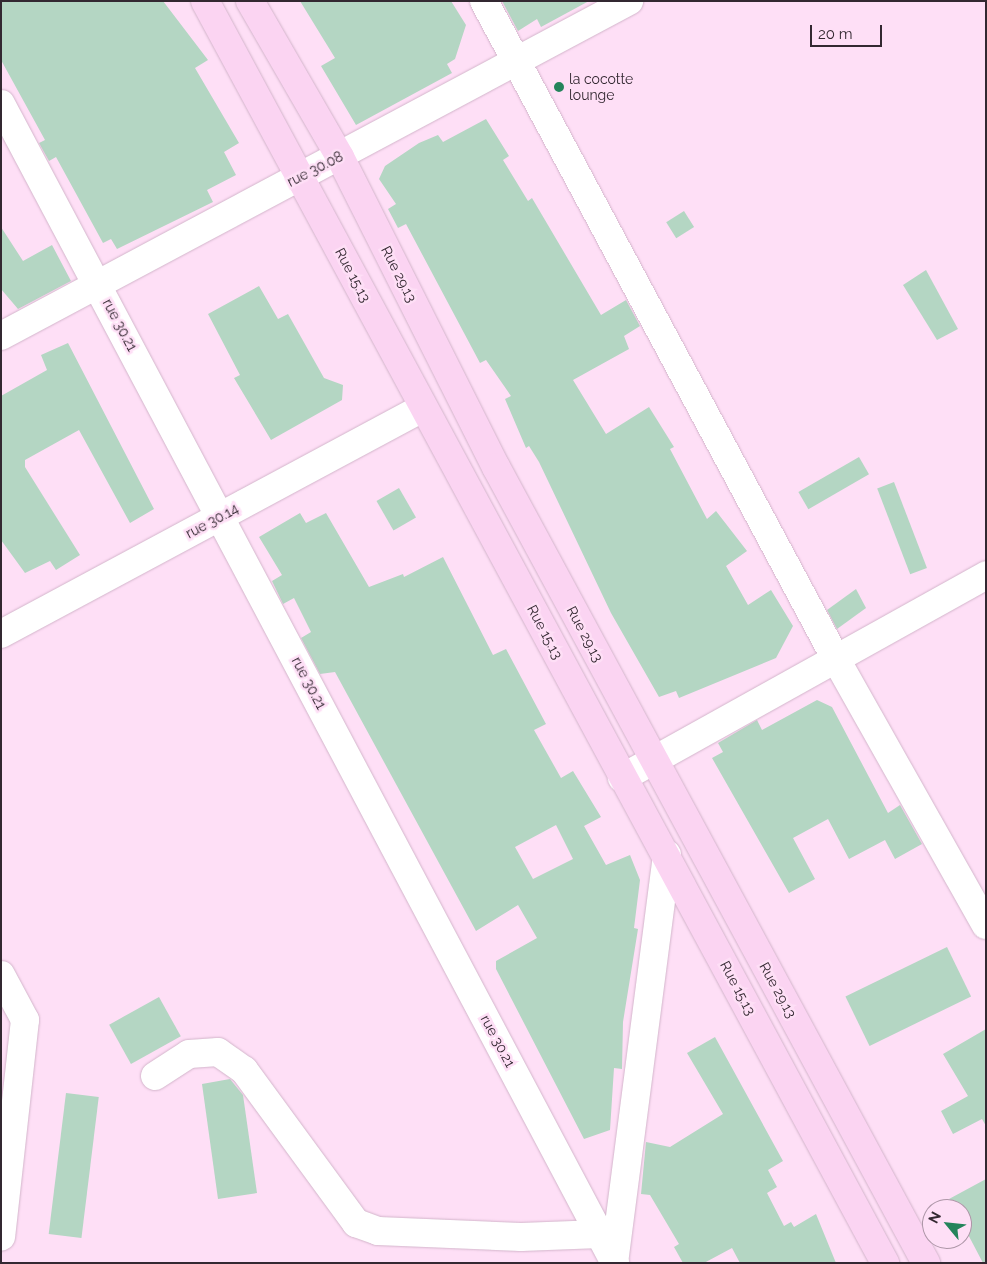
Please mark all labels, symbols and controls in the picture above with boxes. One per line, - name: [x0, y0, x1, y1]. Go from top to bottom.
- scale bar: [812, 15, 884, 47]
- text: 20 m: [818, 25, 853, 43]
- place label: la cocotte lounge: [569, 71, 633, 104]
- marker: la cocotte lounge: [553, 81, 565, 93]
- street label: rue 30.08: [284, 148, 346, 190]
- street label: Rue 29.13: [378, 243, 420, 305]
- street label: Rue 15.13: [332, 245, 374, 305]
- street label: rue 30.21: [99, 296, 141, 354]
- street label: rue 30.14: [183, 500, 241, 542]
- street label: Rue 15.13: [524, 602, 566, 662]
- street label: Rue 29.13: [563, 603, 607, 665]
- street label: rue 30.21: [288, 654, 330, 712]
- street label: Rue 15.13: [717, 958, 759, 1018]
- street label: Rue 29.13: [756, 959, 800, 1021]
- street label: rue 30.21: [477, 1012, 519, 1070]
- north arrow: [922, 1199, 972, 1249]
- text: N: [925, 1209, 944, 1226]

